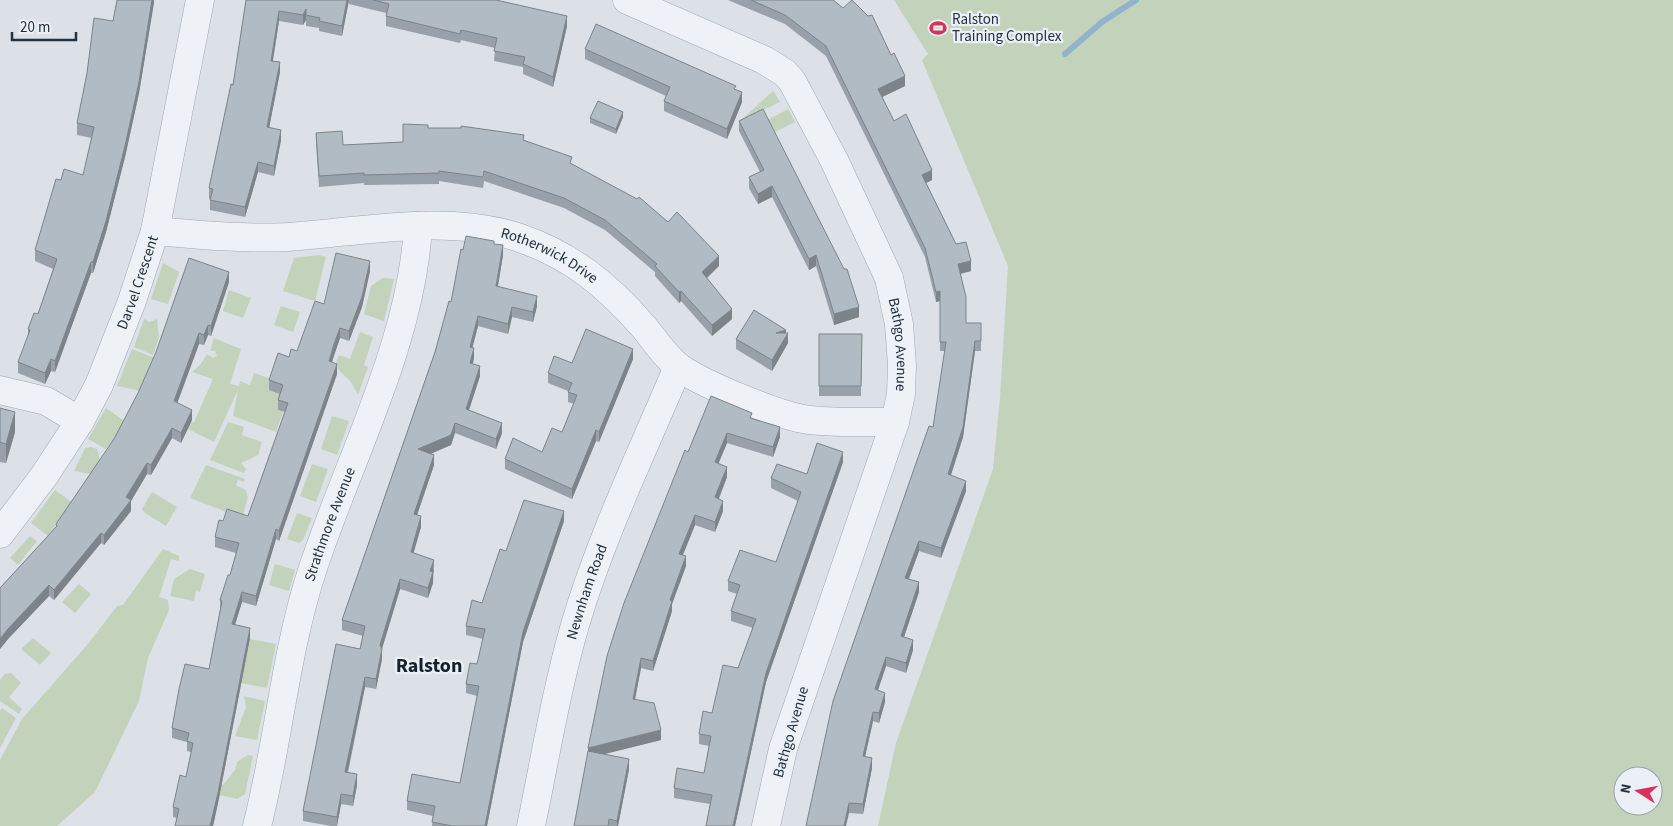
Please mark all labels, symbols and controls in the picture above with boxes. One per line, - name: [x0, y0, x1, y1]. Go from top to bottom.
- place label: Ralston Training Complex: [952, 9, 1062, 47]
- scale bar: [12, 10, 76, 42]
- text: 20 m: [20, 17, 50, 38]
- sports icon: Ralston Training Complex: [928, 18, 948, 38]
- street label: Rotherwick Drive: [499, 222, 603, 288]
- street label: Darvel Crescent: [111, 232, 163, 332]
- street label: Bathgo Avenue: [883, 296, 913, 392]
- street label: Strathmore Avenue: [299, 464, 360, 584]
- street label: Newnham Road: [561, 541, 612, 642]
- district label: Ralston: [396, 652, 462, 680]
- street label: Bathgo Avenue: [768, 684, 814, 780]
- north arrow: [1613, 766, 1663, 816]
- text: N: [1616, 782, 1637, 795]

